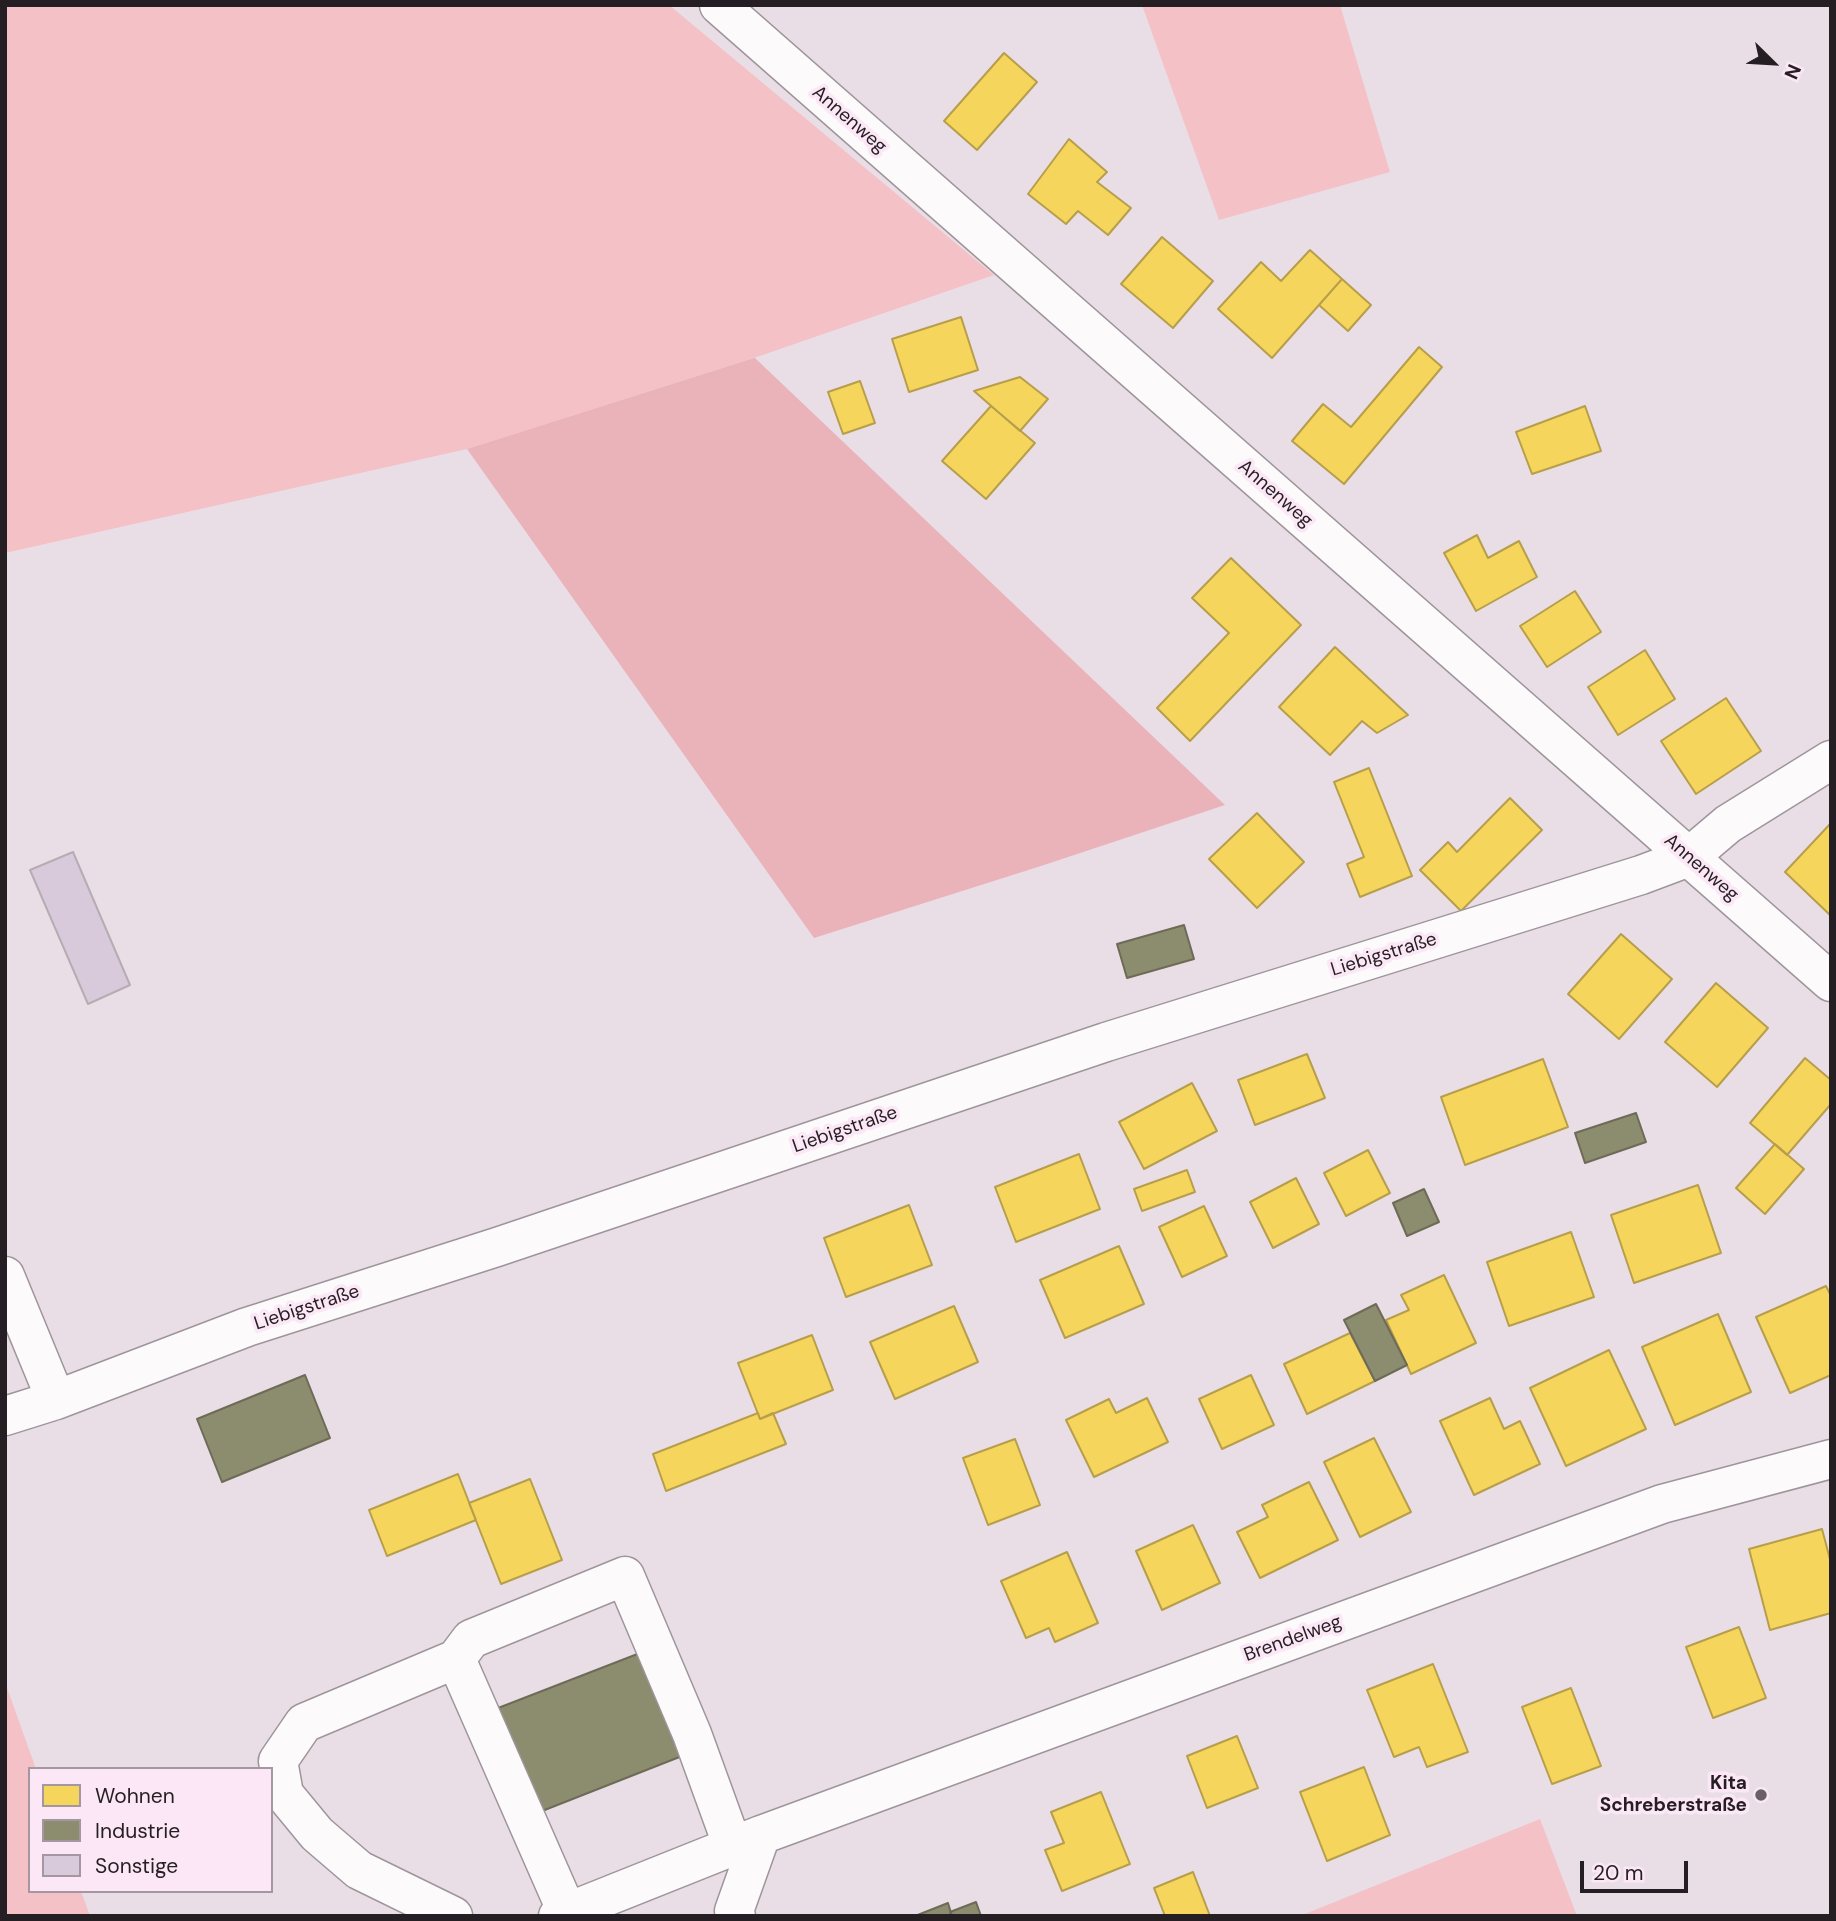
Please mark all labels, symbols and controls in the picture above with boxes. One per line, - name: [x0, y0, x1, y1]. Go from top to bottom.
- north arrow: [1738, 28, 1808, 98]
- text: N: [1778, 60, 1807, 83]
- street label: Annenweg: [807, 81, 891, 159]
- street label: Annenweg: [1233, 455, 1317, 533]
- street label: Annenweg: [1659, 829, 1743, 907]
- street label: Liebigstraße: [1328, 928, 1440, 982]
- street label: Liebigstraße: [790, 1101, 900, 1159]
- street label: Liebigstraße: [251, 1280, 363, 1336]
- street label: Brendelweg: [1241, 1611, 1345, 1667]
- legend: [28, 1767, 273, 1893]
- place label: Kita Schreberstraße: [1600, 1773, 1747, 1817]
- text: Wohnen: [95, 1782, 175, 1810]
- marker: Kita Schreberstraße: [1753, 1787, 1769, 1803]
- text: Industrie: [95, 1817, 180, 1845]
- scale bar: [1584, 1848, 1692, 1892]
- text: Sonstige: [95, 1852, 178, 1880]
- text: 20 m: [1593, 1859, 1644, 1887]

